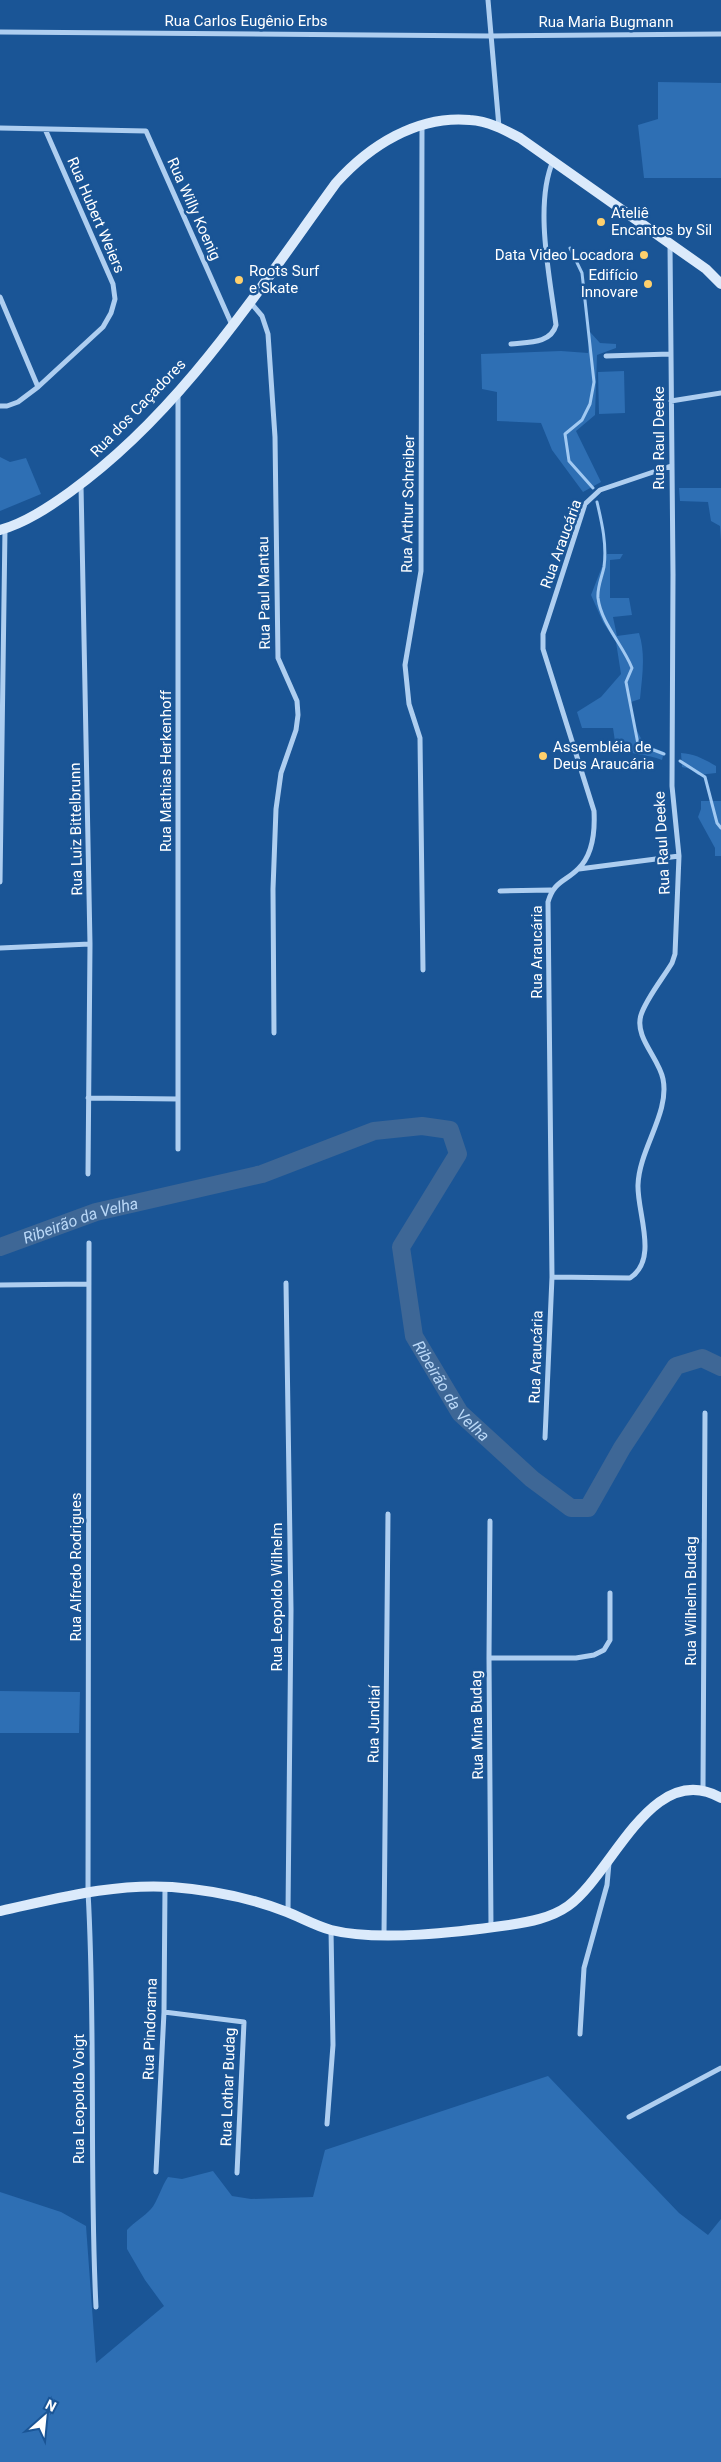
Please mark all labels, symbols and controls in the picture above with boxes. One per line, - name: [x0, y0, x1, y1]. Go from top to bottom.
- street label: Rua Carlos Eugênio Erbs: [164, 12, 328, 30]
- street label: Rua Maria Bugmann: [538, 13, 674, 31]
- street label: Rua Hubert Weiers: [63, 154, 129, 276]
- street label: Rua Willy Koenig: [163, 155, 225, 263]
- place label: Ateliê Encantos by Sil: [611, 204, 712, 239]
- marker: Ateliê Encantos by Sil: [595, 216, 607, 228]
- place label: Data Video Locadora: [495, 246, 634, 264]
- marker: Data Video Locadora: [638, 249, 650, 261]
- place label: Roots Surf e Skate: [249, 262, 320, 297]
- place label: Edifício Innovare: [581, 266, 638, 301]
- marker: Roots Surf e Skate: [233, 274, 245, 286]
- marker: Edifício Innovare: [642, 278, 654, 290]
- street label: Rua dos Caçadores: [87, 355, 189, 461]
- street label: Rua Raul Deeke: [650, 386, 668, 490]
- street label: Rua Arthur Schreiber: [398, 435, 418, 573]
- street label: Rua Araucária: [537, 497, 585, 591]
- street label: Rua Paul Mantau: [254, 536, 274, 650]
- street label: Rua Mathias Herkenhoff: [157, 689, 175, 852]
- place label: Assembléia de Deus Araucária: [553, 738, 654, 773]
- marker: Assembléia de Deus Araucária: [537, 750, 549, 762]
- street label: Rua Luiz Bittelbrunn: [66, 762, 86, 896]
- street label: Rua Raul Deeke: [650, 791, 674, 895]
- street label: Rua Araucária: [528, 905, 546, 999]
- water label: Ribeirão da Velha: [20, 1194, 140, 1248]
- street label: Rua Araucária: [525, 1310, 547, 1404]
- water label: Ribeirão da Velha: [409, 1337, 493, 1445]
- street label: Rua Alfredo Rodrigues: [67, 1492, 85, 1642]
- street label: Rua Leopoldo Wilhelm: [268, 1523, 286, 1671]
- street label: Rua Wilhelm Budag: [682, 1536, 700, 1666]
- street label: Rua Mina Budag: [467, 1670, 487, 1780]
- street label: Rua Jundiaí: [364, 1683, 384, 1763]
- street label: Rua Pindorama: [139, 1978, 161, 2080]
- street label: Rua Lothar Budag: [217, 2027, 239, 2147]
- street label: Rua Leopoldo Voigt: [70, 2034, 88, 2164]
- north arrow: [20, 2392, 70, 2442]
- text: N: [43, 2396, 59, 2415]

